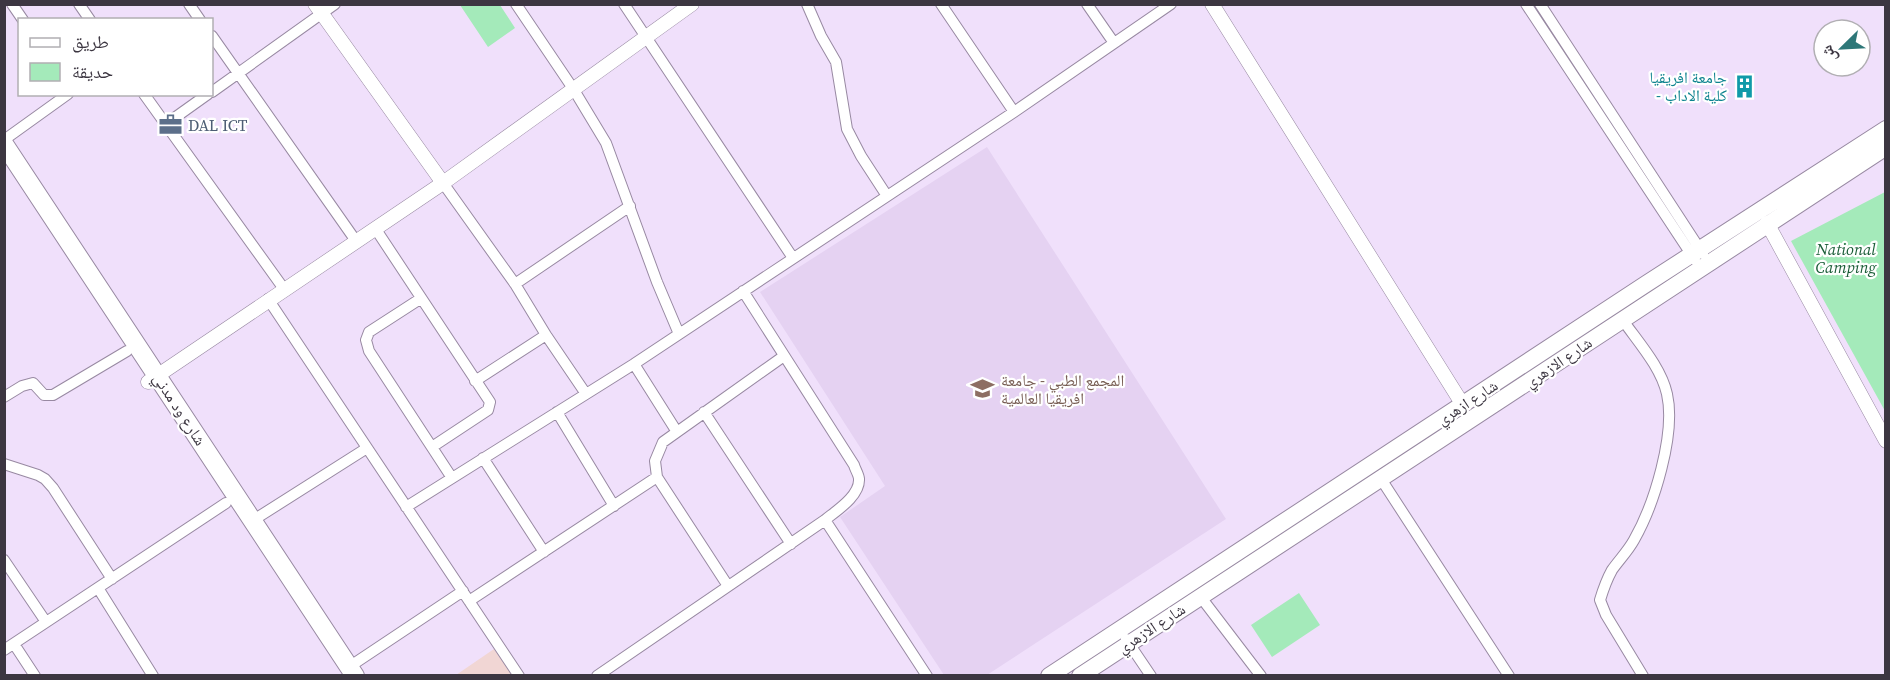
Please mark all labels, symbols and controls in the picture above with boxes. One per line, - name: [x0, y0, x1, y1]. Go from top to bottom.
- legend: [18, 18, 213, 96]
- north arrow: [1812, 18, 1872, 78]
- text: طريق: [72, 29, 109, 54]
- text: ش: [1815, 42, 1842, 66]
- text: حديقة: [72, 59, 113, 84]
- place label: جامعة افريقيا - كلية الاداب: [1649, 66, 1727, 106]
- building icon: جامعة افريقيا - كلية الاداب: [1732, 73, 1758, 99]
- office icon: DAL ICT: [157, 112, 183, 138]
- place label: DAL ICT: [188, 114, 248, 136]
- park label: National Camping: [1815, 238, 1878, 278]
- street label: شارع الازهري: [1520, 331, 1597, 394]
- street label: شارع ود مدني: [147, 369, 212, 451]
- place label: المجمع الطبي - جامعة افريقيا العالمية: [1001, 369, 1124, 409]
- street label: شارع ازهري: [1432, 374, 1503, 432]
- school or university icon: المجمع الطبي - جامعة افريقيا العالمية: [970, 376, 996, 402]
- street label: شارع الازهري: [1113, 598, 1190, 660]

